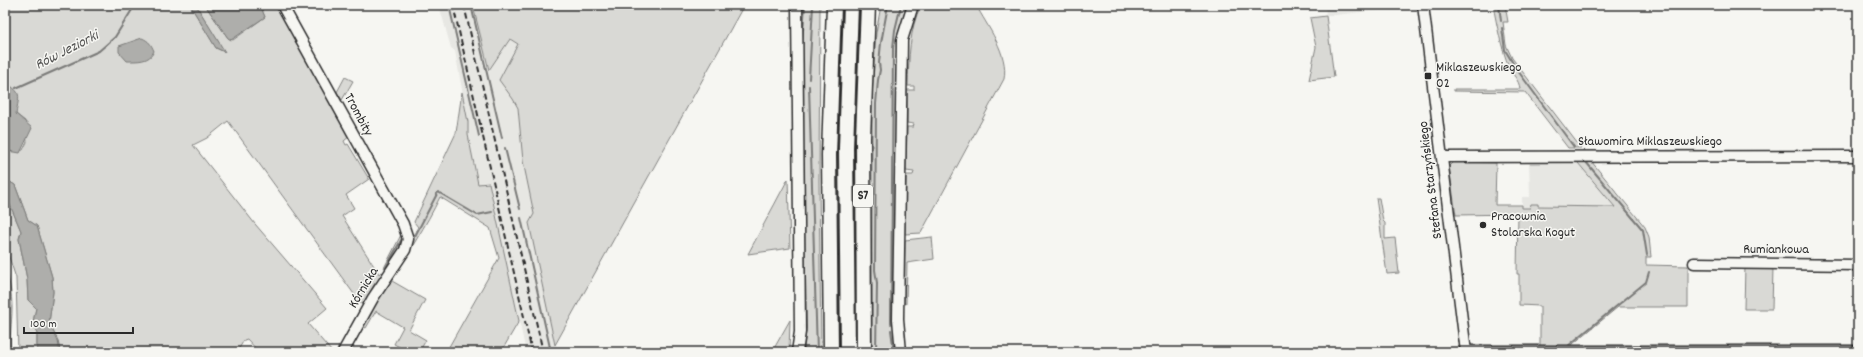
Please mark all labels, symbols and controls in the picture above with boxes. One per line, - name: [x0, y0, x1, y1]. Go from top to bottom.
- water label: Rów Jeziorki: [31, 25, 105, 76]
- place label: Miklaszewskiego 02: [1436, 58, 1522, 94]
- marker: Miklaszewskiego 02: [1423, 71, 1433, 81]
- street label: Trombity: [338, 90, 378, 140]
- street label: Stefana Starzyńskiego: [1414, 120, 1448, 240]
- street label: Sławomira Miklaszewskiego: [1578, 132, 1722, 152]
- road number: S7: [853, 185, 873, 207]
- place label: Pracownia Stolarska Kogut: [1491, 207, 1575, 243]
- marker: Pracownia Stolarska Kogut: [1478, 220, 1488, 230]
- street label: Rumiankowa: [1743, 240, 1809, 260]
- street label: Kórnicka: [344, 263, 384, 312]
- scale bar: [24, 309, 133, 335]
- text: 100 m: [30, 316, 57, 333]

